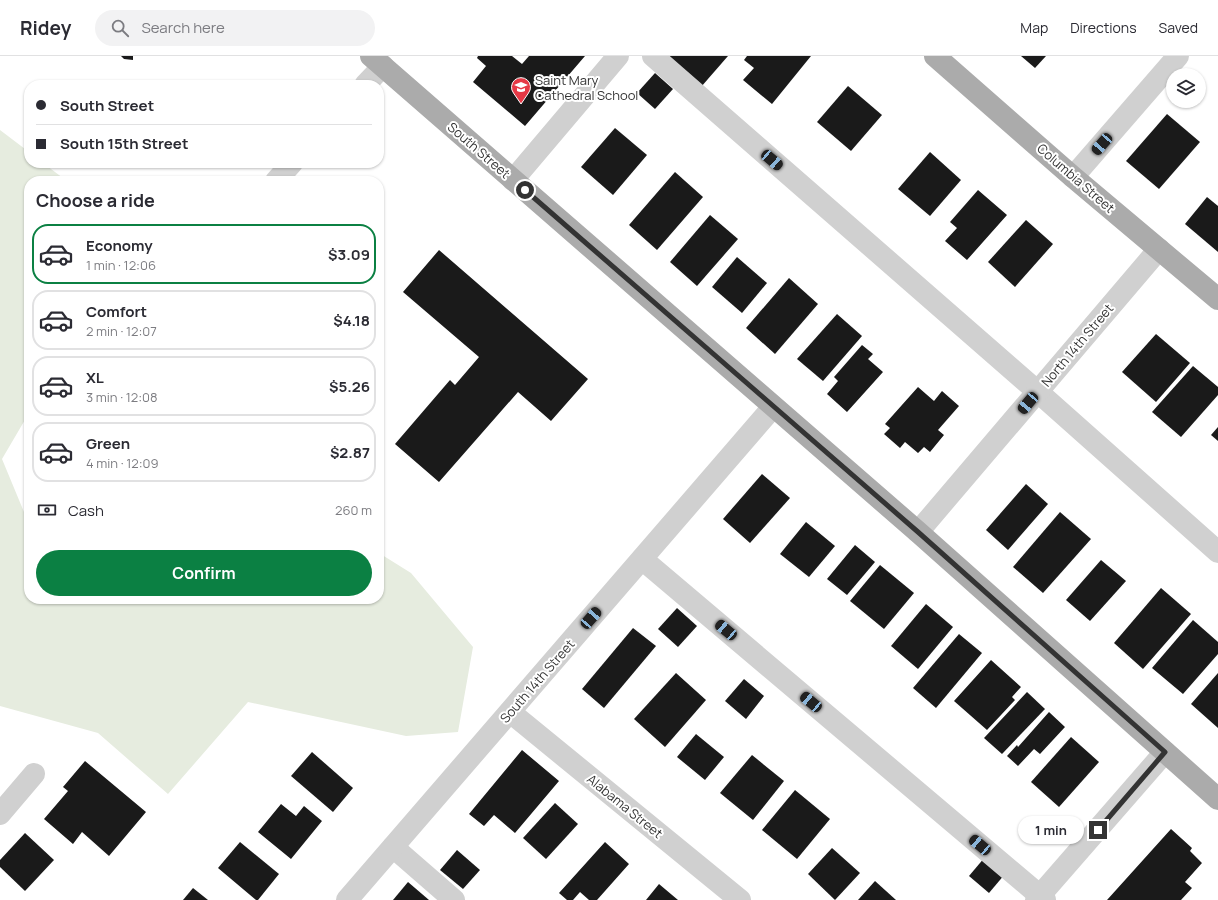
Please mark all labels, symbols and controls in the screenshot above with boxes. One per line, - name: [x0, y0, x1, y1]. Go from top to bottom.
- search box: [95, 10, 375, 46]
- text: Ridey: [20, 15, 71, 41]
- icon: search: [109, 17, 131, 39]
- text: Search here: [141, 17, 225, 38]
- text: Map: [1020, 18, 1048, 37]
- text: Directions: [1070, 18, 1137, 37]
- text: Saved: [1159, 18, 1198, 37]
- map controls: [1166, 68, 1206, 108]
- button: layers: [1166, 68, 1206, 108]
- place label: Saint Mary Cathedral School: [535, 71, 638, 104]
- school or university icon: Saint Mary Cathedral School: [510, 76, 532, 104]
- text: South Street: [60, 95, 154, 116]
- street label: South Street: [444, 118, 514, 182]
- car: [1090, 131, 1114, 157]
- text: South 15th Street: [60, 133, 188, 154]
- street label: Columbia Street: [1033, 139, 1119, 217]
- car: [759, 148, 785, 172]
- route start: [516, 181, 534, 199]
- text: Choose a ride: [36, 188, 155, 212]
- text: Economy: [86, 235, 153, 256]
- icon: car: [38, 236, 74, 272]
- text: $3.09: [328, 244, 370, 265]
- text: 1 min · 12:06: [86, 256, 156, 274]
- street label: North 14th Street: [1037, 300, 1117, 390]
- text: Comfort: [86, 301, 147, 322]
- icon: car: [38, 302, 74, 338]
- text: $4.18: [333, 310, 370, 331]
- text: 2 min · 12:07: [86, 322, 157, 340]
- text: XL: [86, 367, 104, 388]
- icon: car: [38, 368, 74, 404]
- text: $5.26: [329, 376, 370, 397]
- text: 3 min · 12:08: [86, 388, 158, 406]
- car: [1016, 390, 1040, 416]
- text: Green: [86, 433, 130, 454]
- icon: car: [38, 434, 74, 470]
- text: $2.87: [330, 442, 370, 463]
- text: 4 min · 12:09: [86, 454, 159, 472]
- icon: cash: [36, 499, 58, 521]
- text: Cash: [68, 500, 104, 521]
- text: 260 m: [335, 501, 372, 519]
- button: Confirm: [36, 550, 372, 596]
- car: [579, 605, 603, 631]
- car: [713, 618, 739, 642]
- street label: South 14th Street: [496, 635, 578, 727]
- car: [798, 690, 824, 714]
- street label: Alabama Street: [583, 770, 667, 842]
- callout: 1 min: [1018, 816, 1084, 844]
- text: 1 min: [1035, 821, 1067, 839]
- route end: [1089, 821, 1107, 839]
- car: [967, 833, 993, 857]

